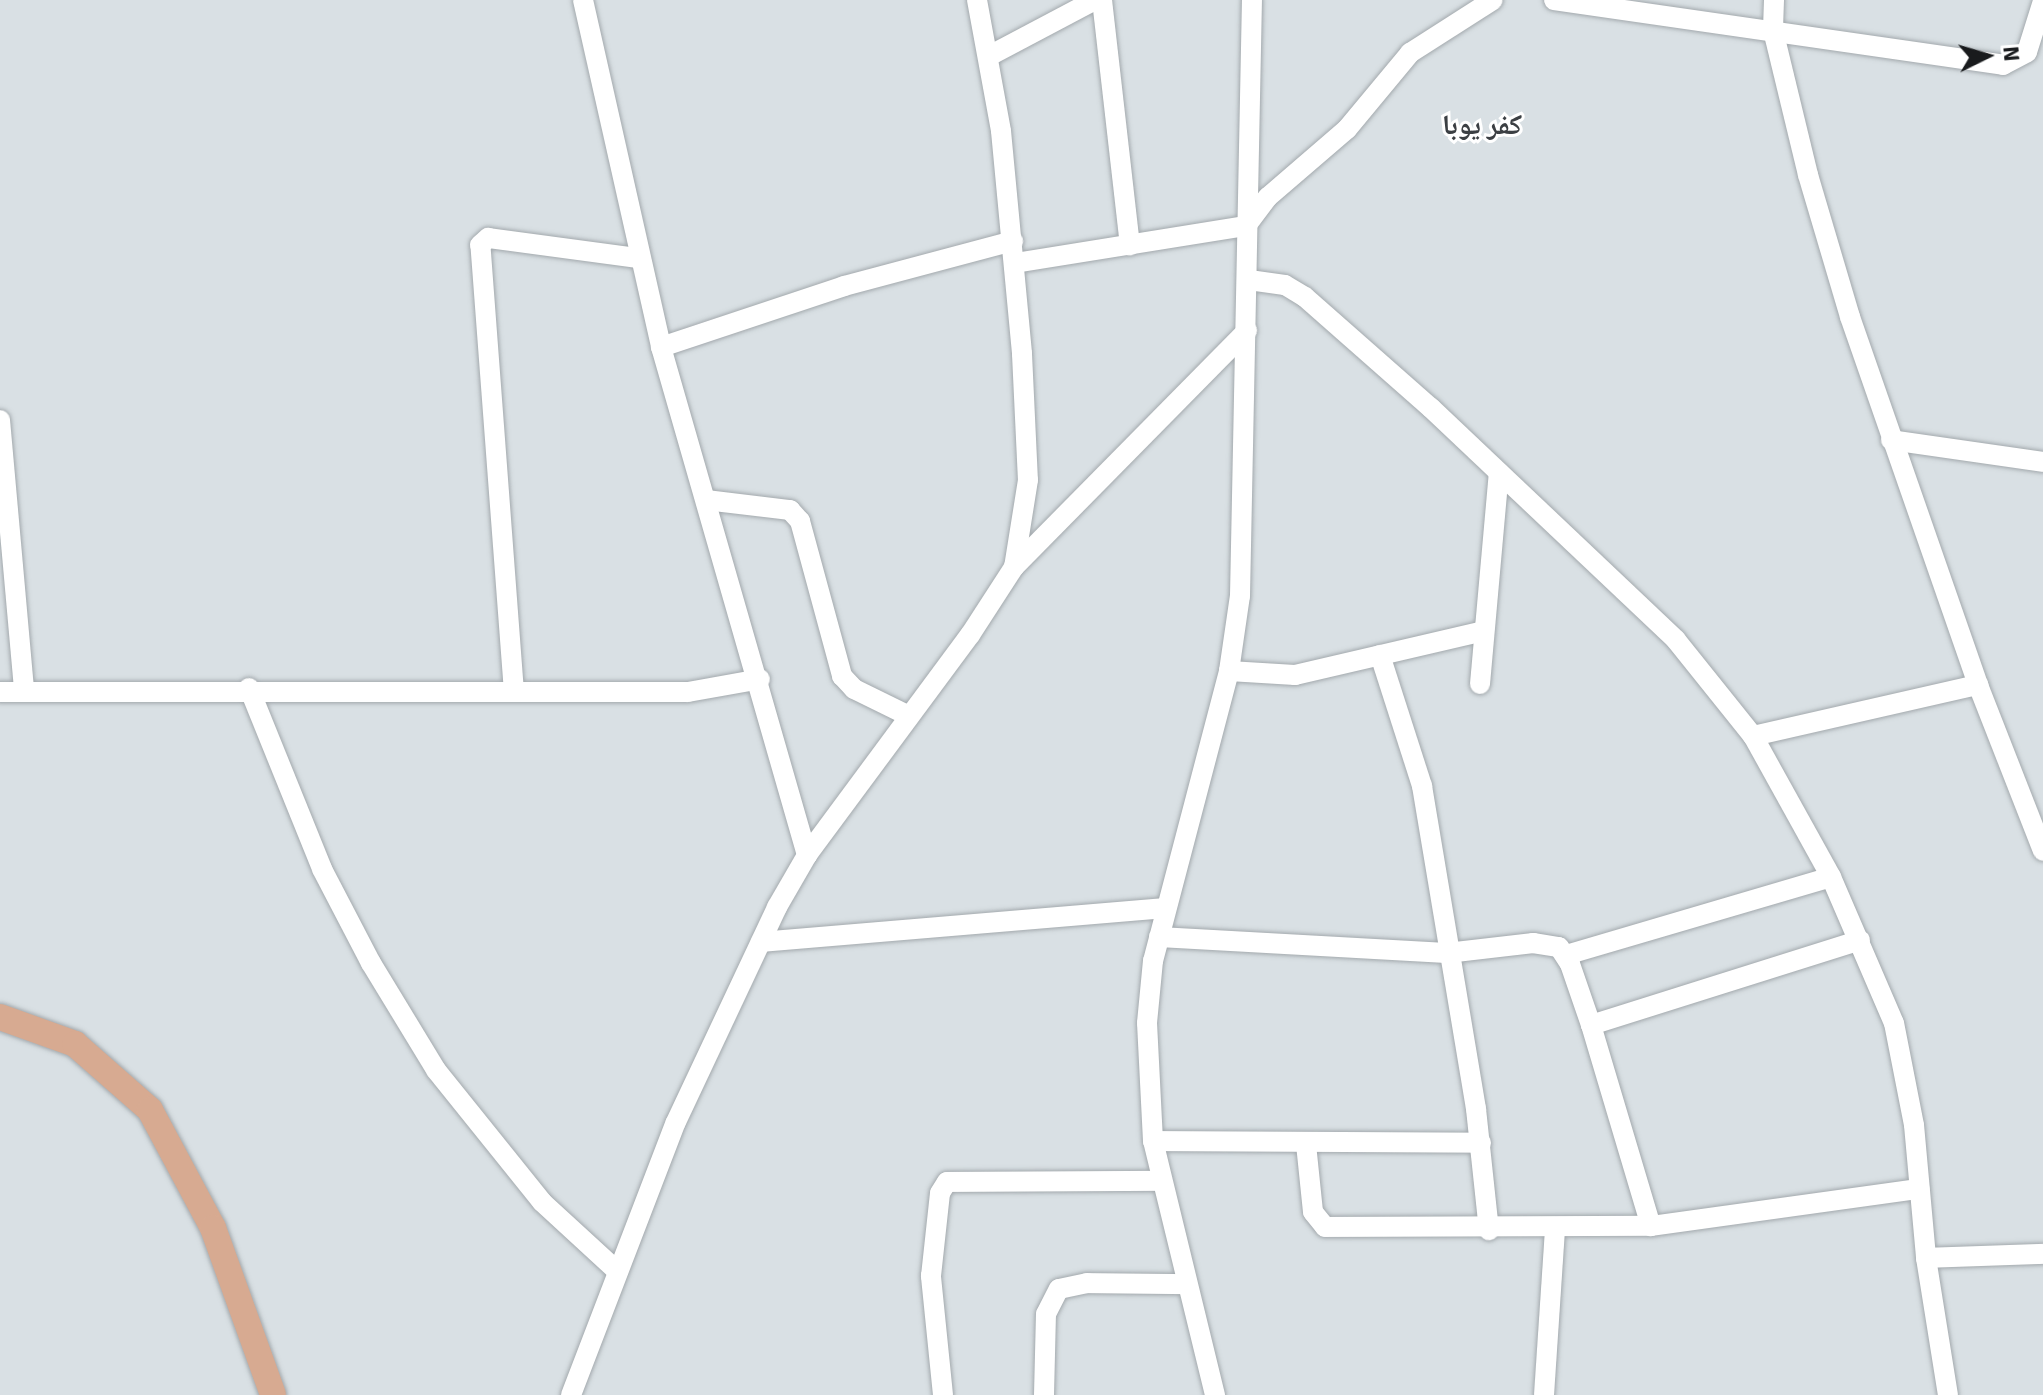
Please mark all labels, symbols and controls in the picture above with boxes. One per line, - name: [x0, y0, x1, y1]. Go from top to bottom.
- north arrow: [1947, 16, 2027, 96]
- text: N: [1997, 45, 2026, 63]
- district label: كفر يوبا: [1442, 108, 1522, 142]

